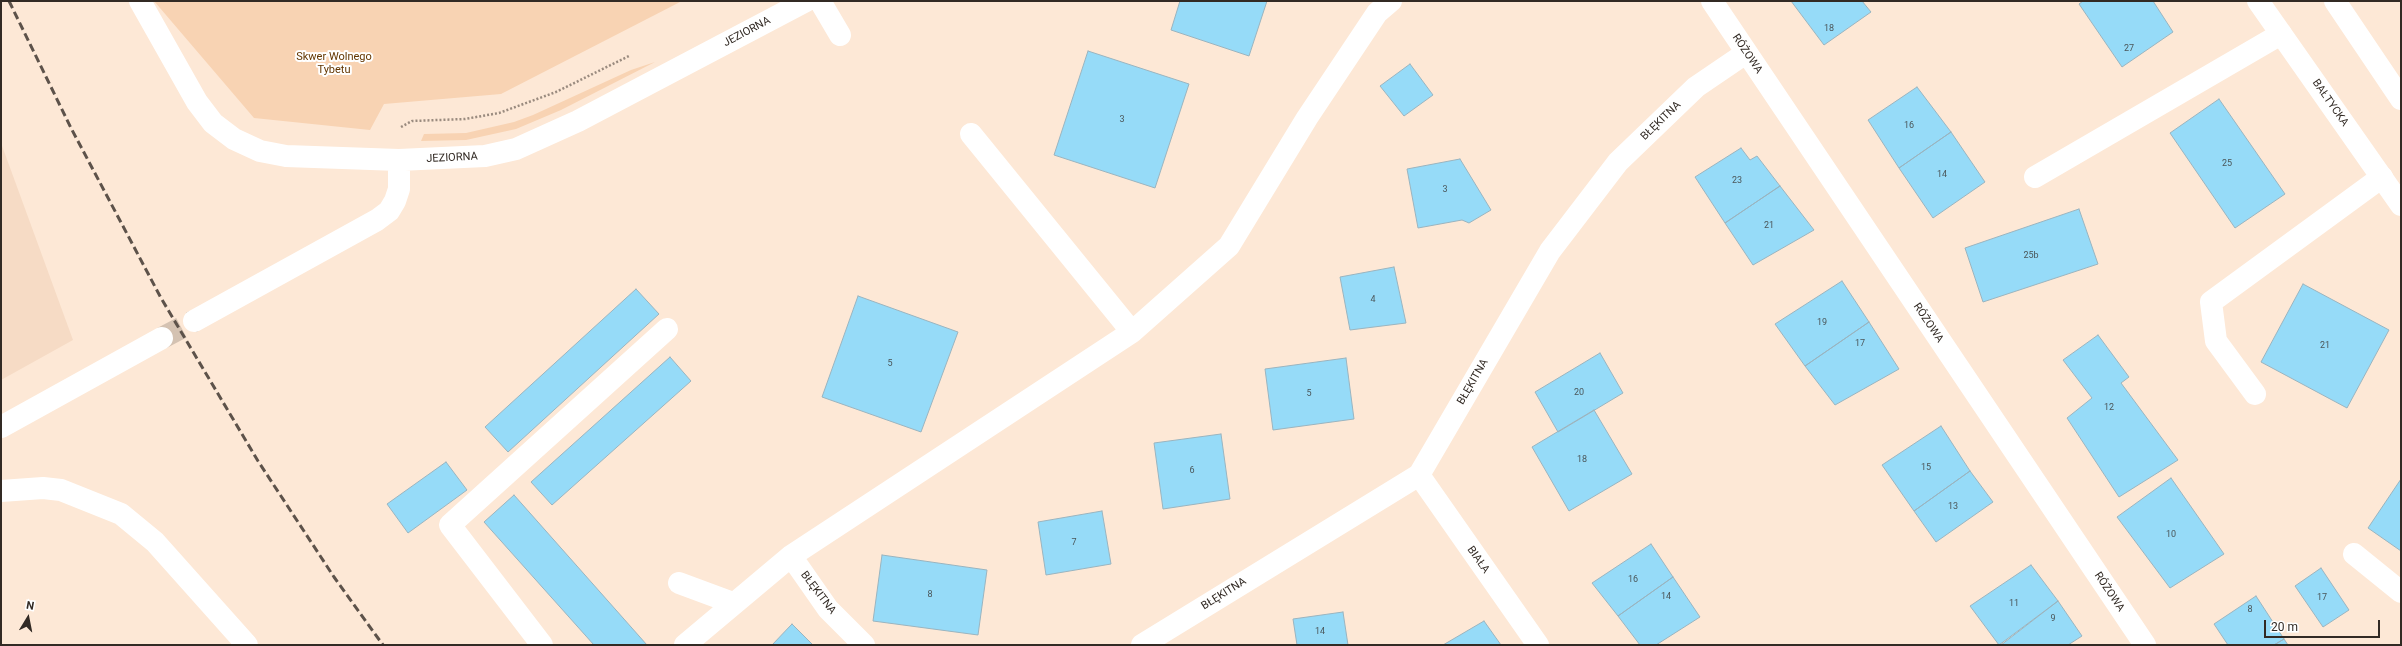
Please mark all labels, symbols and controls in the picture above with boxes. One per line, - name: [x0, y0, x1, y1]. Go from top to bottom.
- street label: JEZIORNA: [721, 14, 773, 50]
- house number: 18: [1824, 24, 1834, 34]
- street label: RÓŻOWA: [1729, 32, 1765, 76]
- house number: 27: [2124, 44, 2134, 54]
- park label: Skwer Wolnego Tybetu: [296, 50, 372, 76]
- street label: BAŁTYCKA: [2309, 77, 2351, 129]
- street label: BŁĘKITNA: [1638, 99, 1684, 143]
- house number: 3: [1119, 115, 1125, 125]
- house number: 16: [1904, 121, 1914, 131]
- street label: JEZIORNA: [426, 150, 478, 166]
- house number: 25: [2222, 159, 2232, 169]
- house number: 14: [1937, 170, 1947, 180]
- house number: 23: [1732, 176, 1742, 186]
- house number: 3: [1442, 185, 1448, 195]
- house number: 21: [1764, 221, 1774, 231]
- house number: 25b: [2023, 251, 2039, 261]
- house number: 4: [1370, 295, 1376, 305]
- street label: RÓŻOWA: [1910, 301, 1946, 345]
- house number: 19: [1817, 318, 1827, 328]
- house number: 17: [1855, 339, 1865, 349]
- house number: 21: [2320, 341, 2330, 351]
- street label: BŁĘKITNA: [1455, 357, 1491, 407]
- house number: 5: [887, 359, 893, 369]
- house number: 20: [1574, 388, 1584, 398]
- house number: 5: [1306, 389, 1312, 399]
- house number: 12: [2104, 403, 2114, 413]
- house number: 18: [1577, 455, 1587, 465]
- house number: 15: [1921, 463, 1931, 473]
- house number: 6: [1189, 466, 1195, 476]
- house number: 13: [1948, 502, 1958, 512]
- house number: 10: [2166, 530, 2176, 540]
- house number: 7: [1071, 538, 1077, 548]
- street label: BIAŁA: [1464, 544, 1492, 576]
- street label: BŁĘKITNA: [798, 569, 838, 617]
- street label: RÓŻOWA: [2091, 570, 2127, 614]
- street label: BŁĘKITNA: [1199, 575, 1249, 613]
- house number: 16: [1628, 575, 1638, 585]
- house number: 8: [927, 590, 933, 600]
- house number: 14: [1661, 592, 1671, 602]
- house number: 17: [2317, 593, 2327, 603]
- north arrow: [8, 598, 48, 638]
- text: N: [25, 599, 35, 613]
- house number: 11: [2009, 599, 2019, 609]
- house number: 8: [2247, 605, 2253, 615]
- scale bar: [2266, 612, 2382, 638]
- house number: 9: [2050, 614, 2056, 624]
- text: 20 m: [2271, 620, 2298, 634]
- house number: 14: [1315, 627, 1325, 637]

